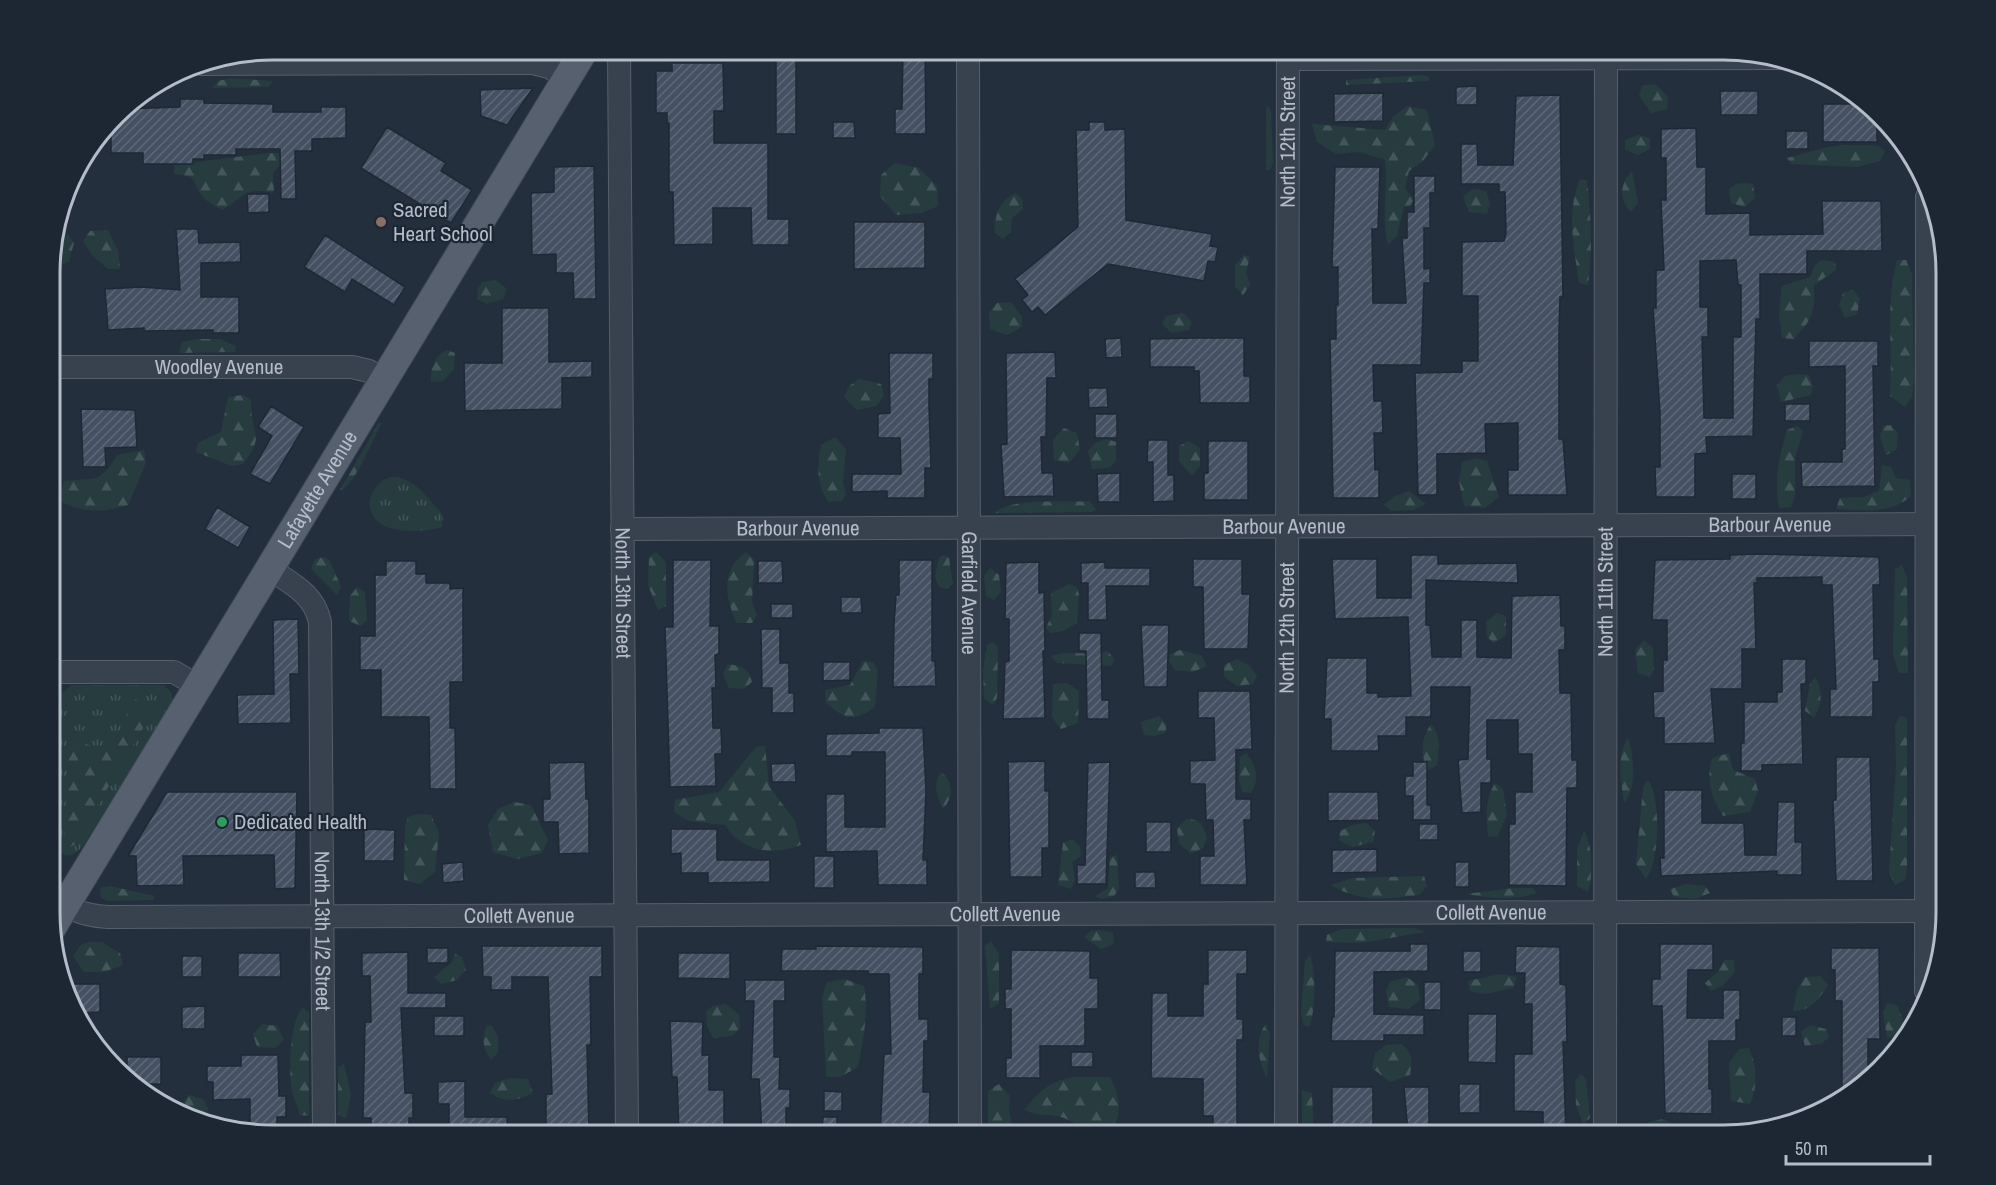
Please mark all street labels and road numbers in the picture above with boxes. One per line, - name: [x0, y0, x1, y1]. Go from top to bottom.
- street label: North 12th Street: [1273, 76, 1302, 208]
- street label: Woodley Avenue: [155, 352, 283, 381]
- street label: Lafayette Avenue: [270, 425, 364, 554]
- street label: Barbour Avenue: [1708, 509, 1832, 539]
- street label: Barbour Avenue: [1222, 511, 1346, 541]
- street label: Barbour Avenue: [736, 513, 860, 543]
- street label: North 13th Street: [609, 527, 638, 659]
- street label: North 11th Street: [1590, 527, 1620, 657]
- street label: Garfield Avenue: [955, 531, 984, 655]
- street label: North 12th Street: [1272, 562, 1301, 694]
- street label: North 13th 1/2 Street: [308, 851, 338, 1011]
- street label: Collett Avenue: [1436, 897, 1547, 927]
- street label: Collett Avenue: [950, 899, 1061, 928]
- street label: Collett Avenue: [464, 900, 575, 930]

